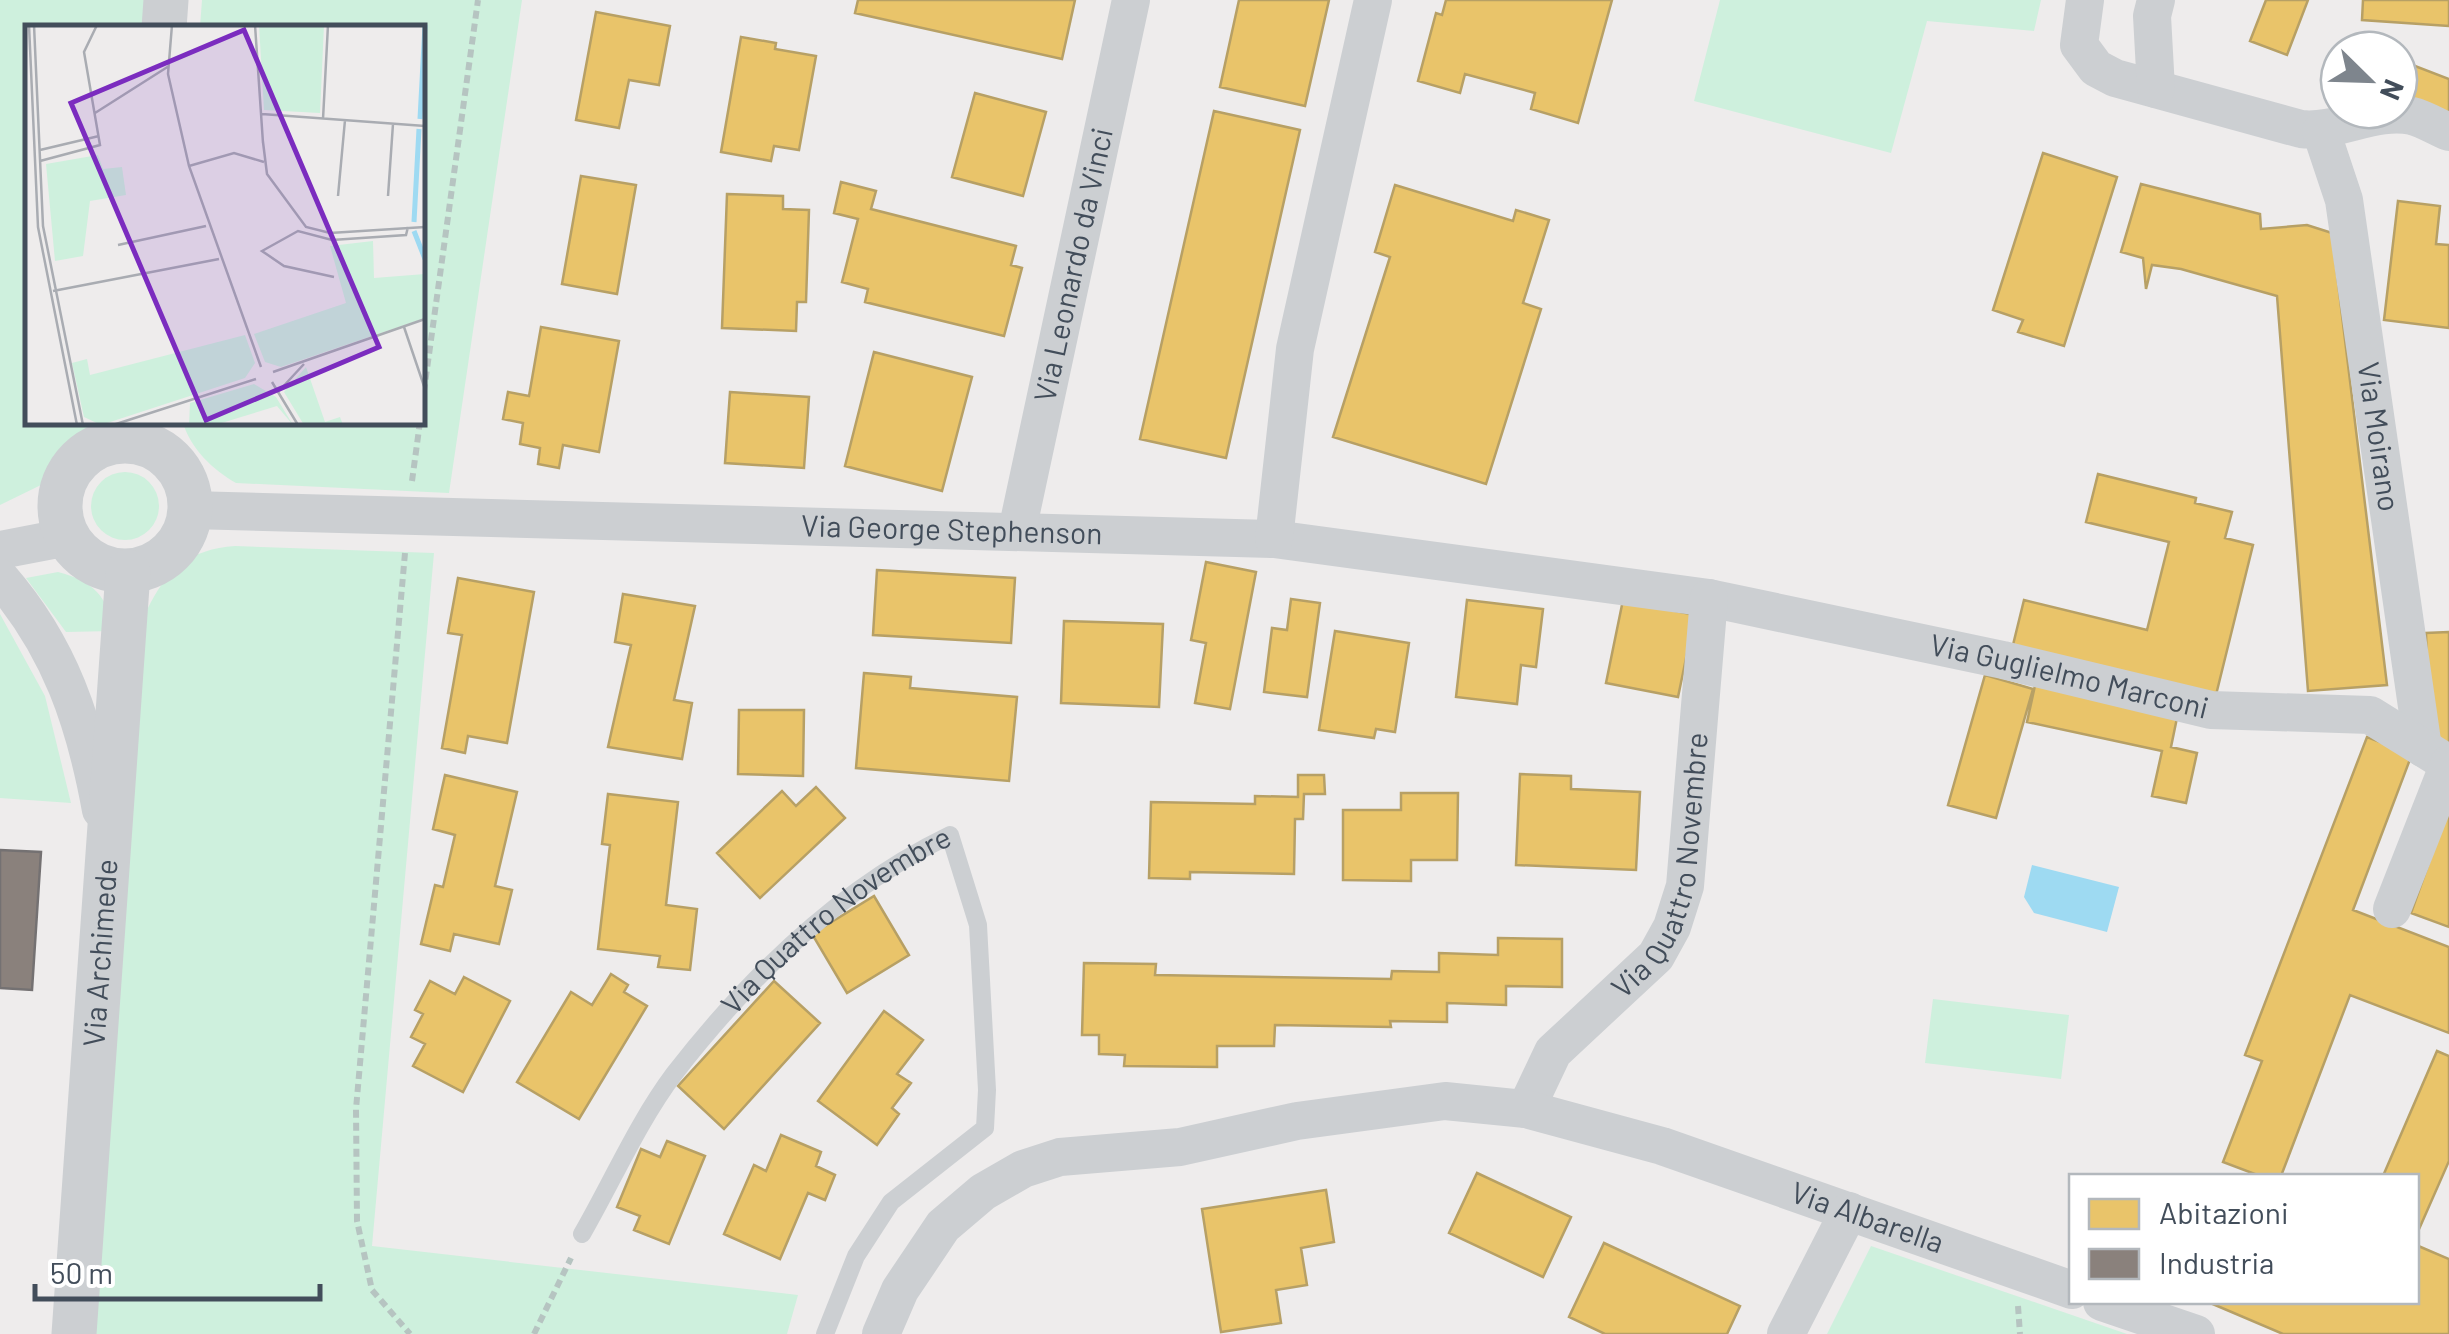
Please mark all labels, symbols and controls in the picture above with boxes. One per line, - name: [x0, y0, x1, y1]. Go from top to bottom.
- inset map: [25, 25, 425, 425]
- north arrow: [2319, 30, 2419, 130]
- text: N: [2374, 75, 2412, 105]
- street label: Via Leonardo da Vinci: [1025, 124, 1119, 405]
- street label: Via Moirano: [2352, 359, 2409, 514]
- street label: Via George Stephenson: [801, 506, 1103, 550]
- street label: Via Guglielmo Marconi: [1927, 625, 2212, 725]
- street label: Via Quattro Novembre: [1603, 731, 1714, 1004]
- street label: Via Quattro Novembre: [712, 818, 956, 1021]
- street label: Via Archimede: [74, 858, 124, 1048]
- street label: Via Albarella: [1787, 1173, 1949, 1260]
- legend: [2069, 1174, 2419, 1304]
- text: Abitazioni: [2159, 1194, 2289, 1230]
- scale bar: [35, 1239, 320, 1301]
- text: Industria: [2159, 1244, 2274, 1280]
- text: 50 m: [50, 1254, 113, 1290]

